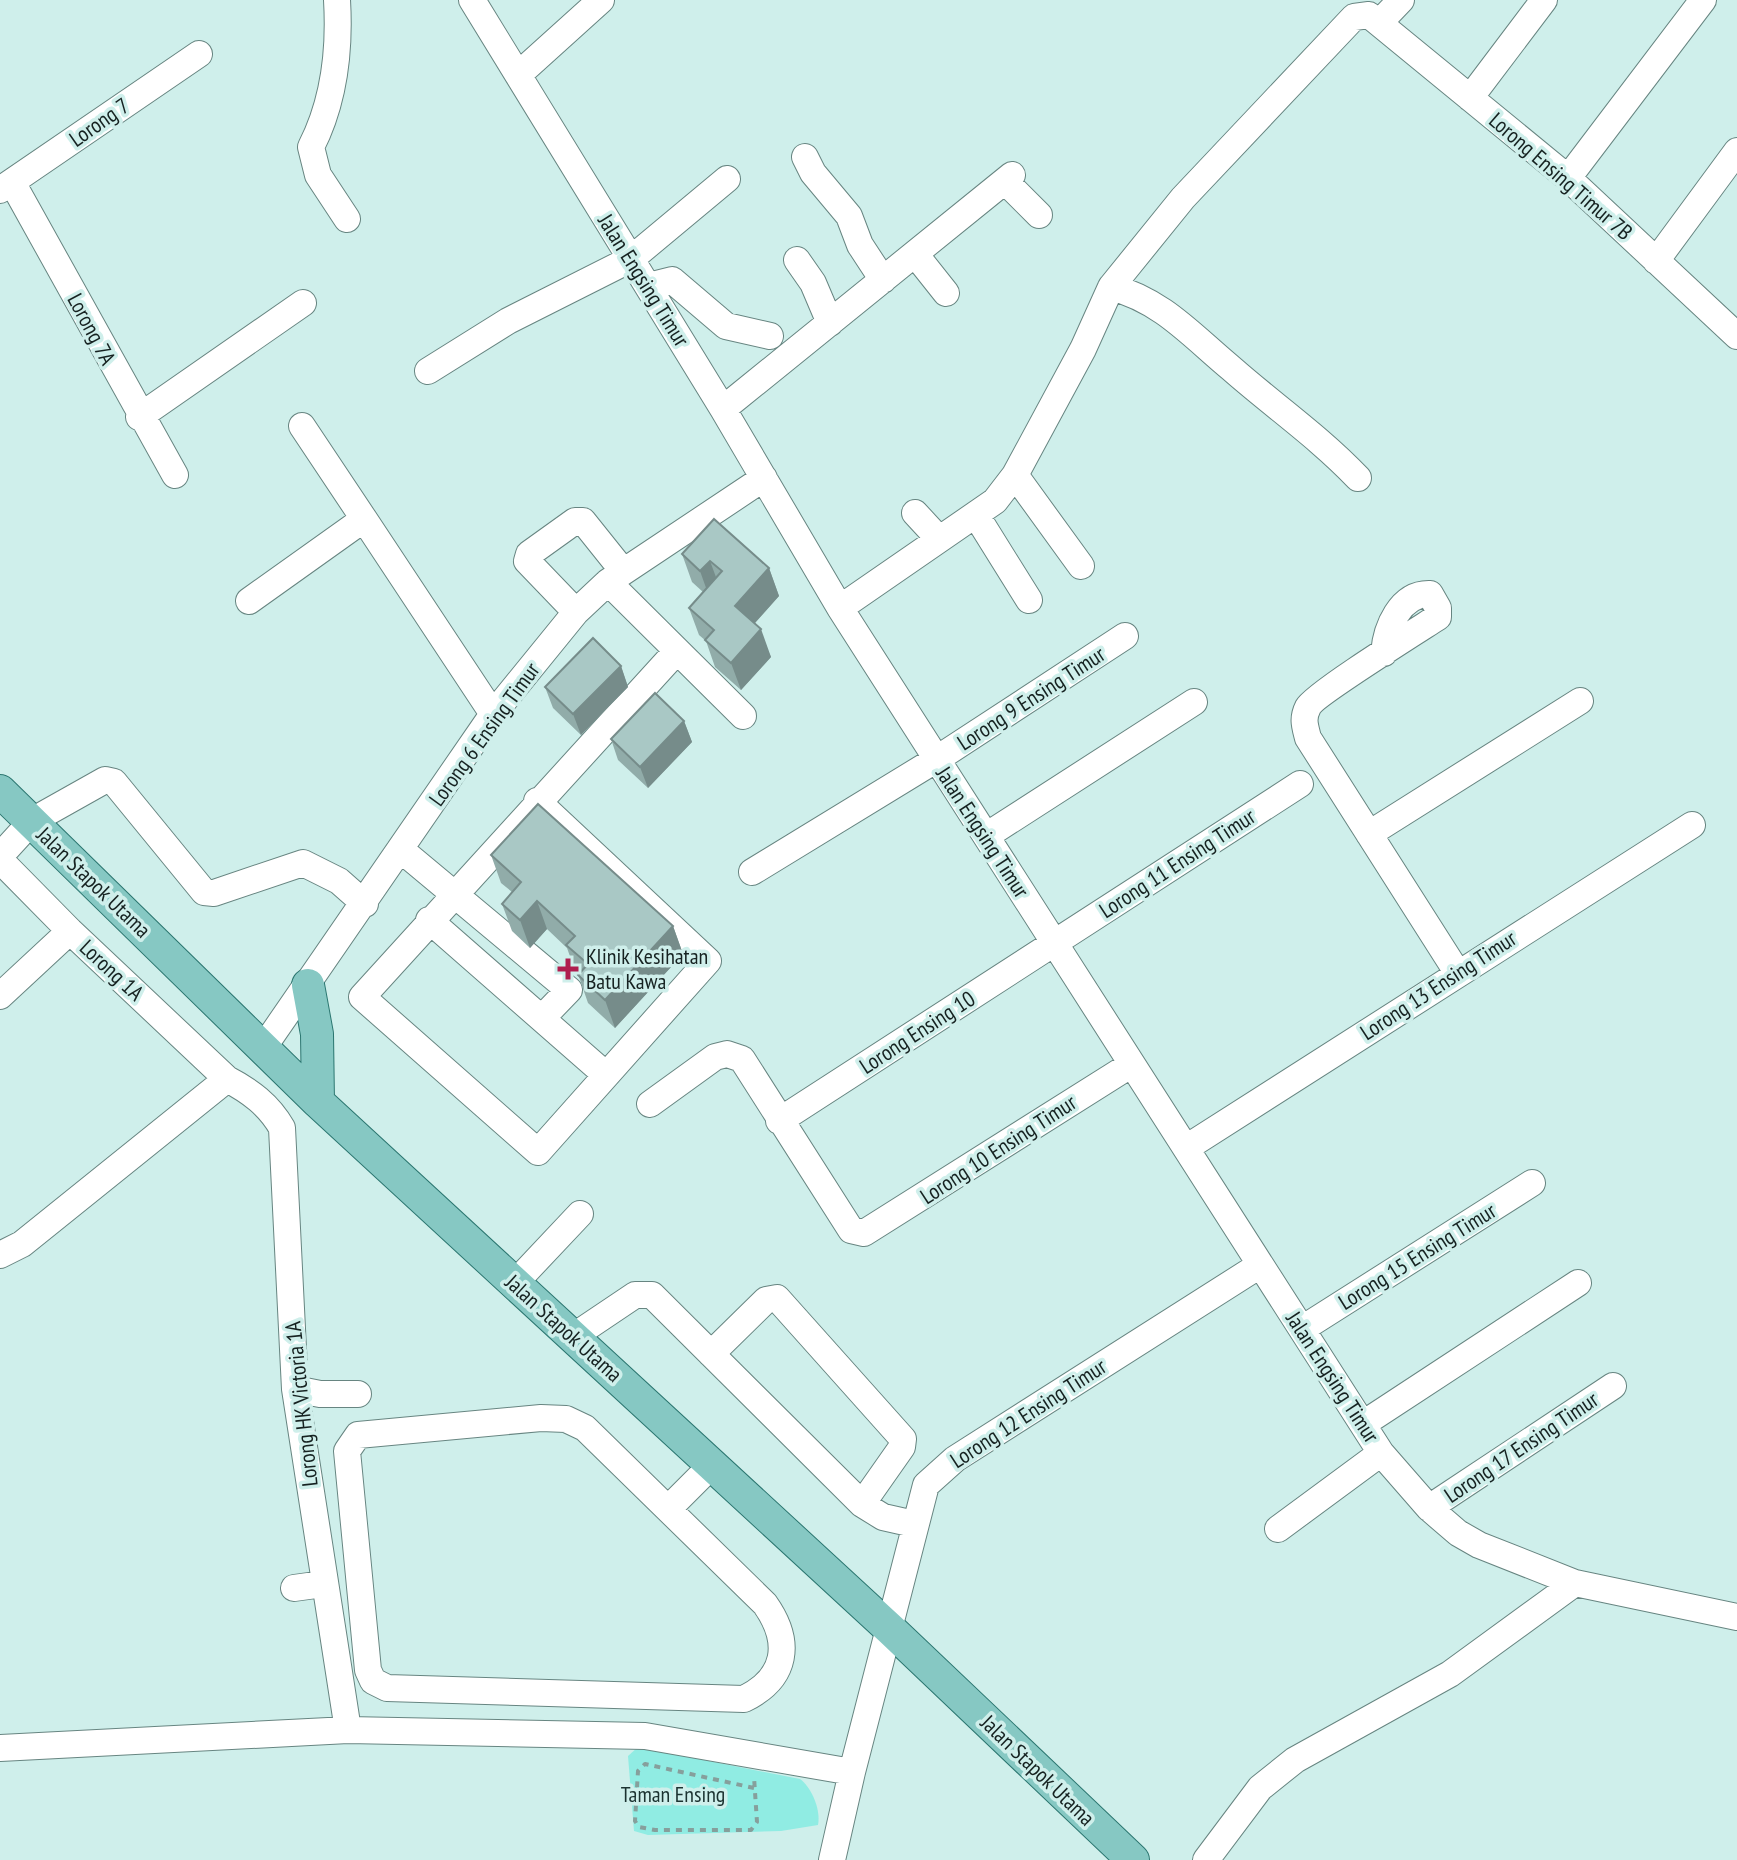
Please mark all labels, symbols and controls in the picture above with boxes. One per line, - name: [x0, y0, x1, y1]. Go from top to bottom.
- street label: Lorong 7: [64, 91, 134, 153]
- street label: Lorong Ensing Timur 7B: [1484, 106, 1638, 246]
- street label: Jalan Engsing Timur: [592, 208, 696, 351]
- street label: Lorong 7A: [62, 288, 123, 370]
- street label: Lorong 9 Ensing Timur: [952, 640, 1110, 756]
- street label: Lorong 6 Ensing Timur: [423, 657, 545, 811]
- street label: Jalan Engsing Timur: [930, 760, 1036, 903]
- street label: Lorong 11 Ensing Timur: [1094, 802, 1260, 924]
- street label: Jalan Stapok Utama: [30, 820, 157, 943]
- street label: Lorong 13 Ensing Timur: [1355, 924, 1521, 1046]
- street label: Lorong 1A: [74, 933, 150, 1007]
- place label: Klinik Kesihatan Batu Kawa: [586, 942, 708, 995]
- marker: Klinik Kesihatan Batu Kawa: [557, 958, 579, 980]
- street label: Lorong Ensing 10: [854, 984, 980, 1080]
- street label: Lorong 10 Ensing Timur: [915, 1088, 1081, 1210]
- street label: Lorong 15 Ensing Timur: [1333, 1196, 1501, 1316]
- street label: Jalan Stapok Utama: [499, 1267, 628, 1388]
- street label: Jalan Engsing Timur: [1280, 1305, 1386, 1448]
- street label: Lorong HK Victoria 1A: [278, 1319, 324, 1488]
- street label: Lorong 12 Ensing Timur: [945, 1352, 1111, 1474]
- street label: Lorong 17 Ensing Timur: [1439, 1385, 1603, 1509]
- street label: Jalan Stapok Utama: [974, 1708, 1101, 1831]
- park label: Taman Ensing: [621, 1780, 725, 1808]

